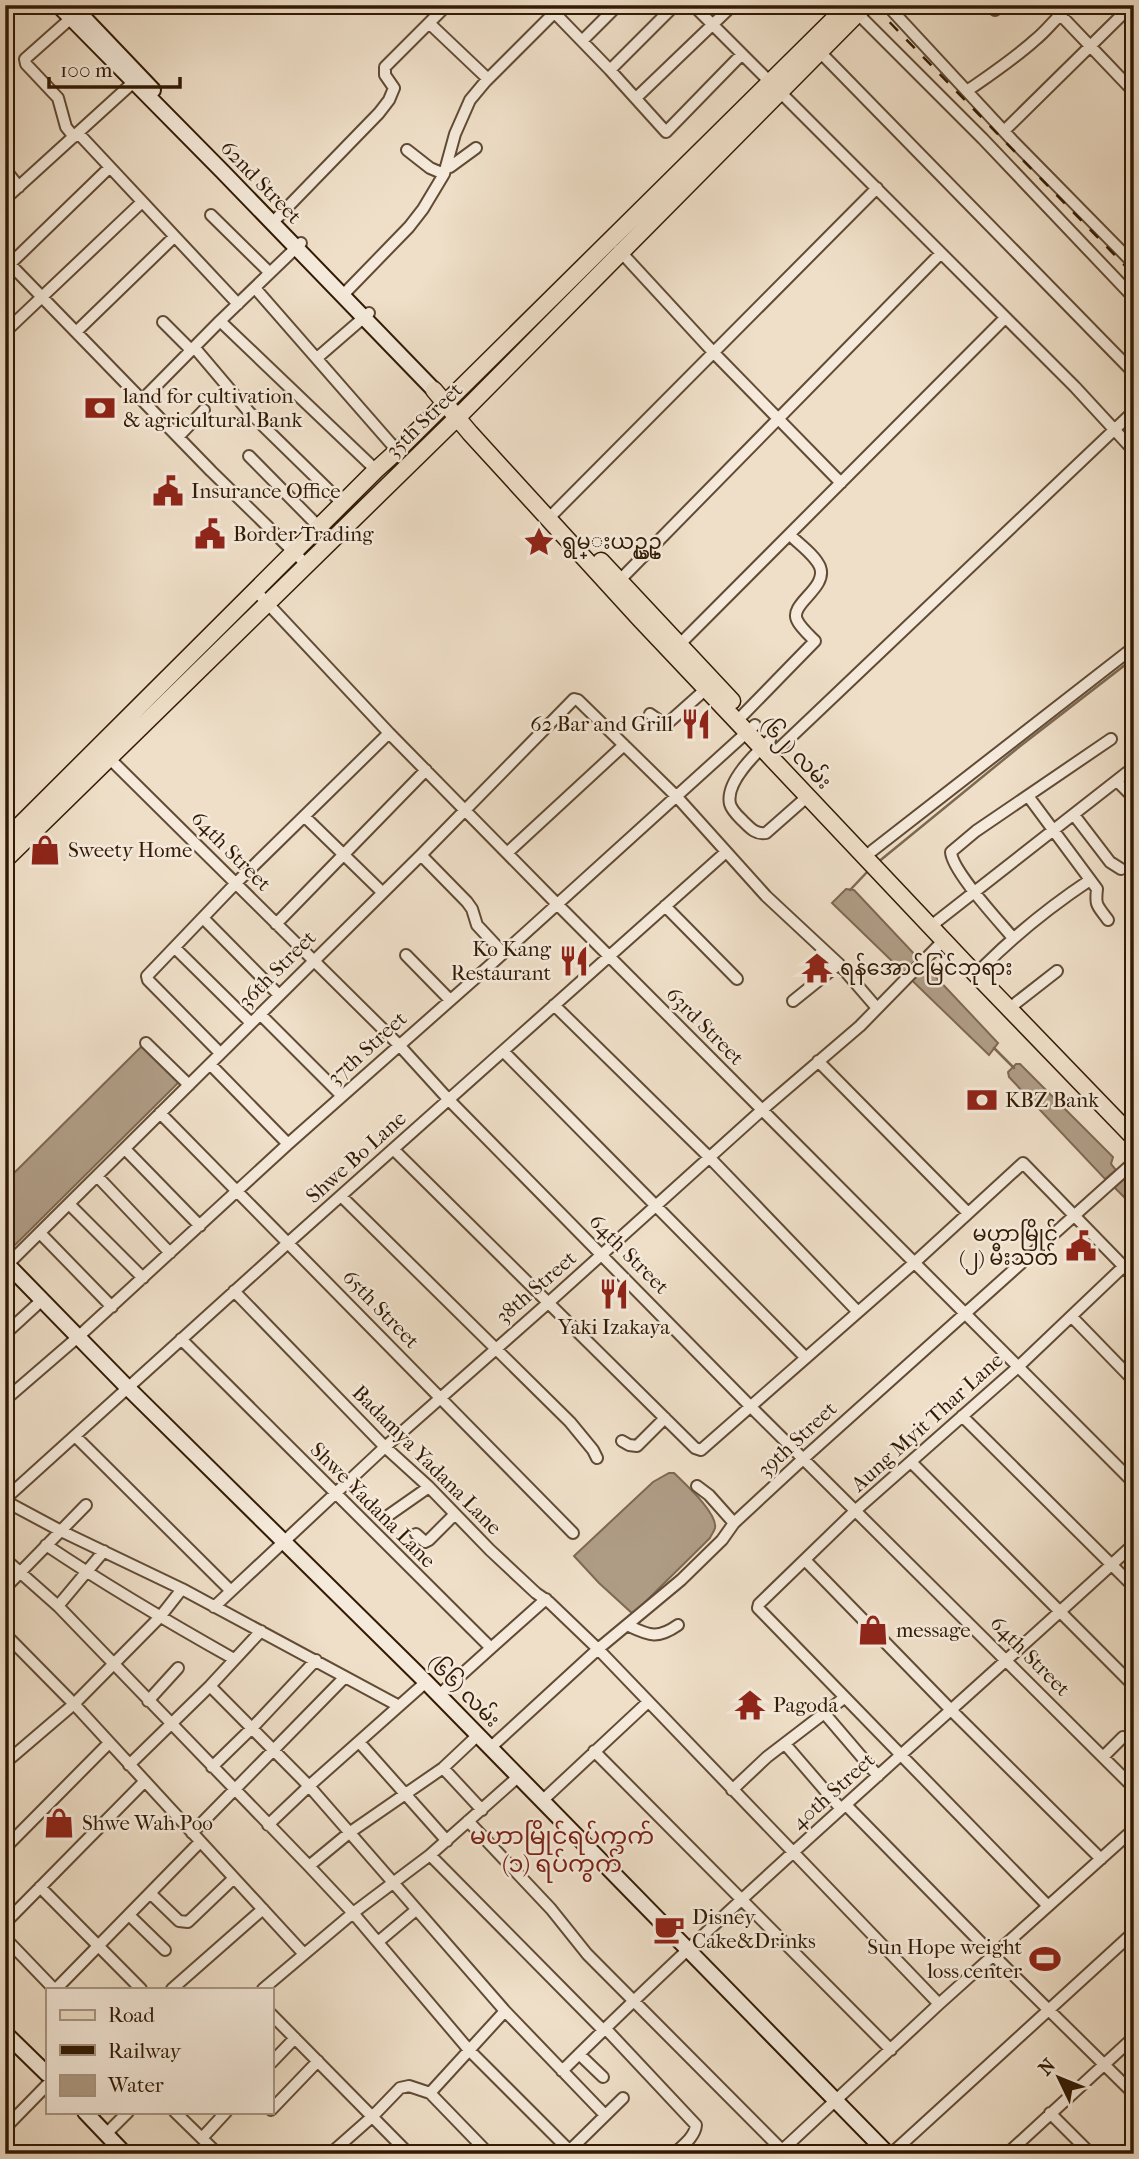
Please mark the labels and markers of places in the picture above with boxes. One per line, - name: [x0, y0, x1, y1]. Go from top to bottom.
- place label: land for cultivation & agricultural Bank: [122, 384, 303, 432]
- bank icon: land for cultivation & agricultural Bank: [83, 391, 117, 425]
- public building icon: Insurance Office: [151, 474, 185, 508]
- place label: Insurance Office: [191, 479, 341, 503]
- public building icon: Border Trading: [193, 517, 227, 551]
- place label: Border Trading: [233, 522, 374, 546]
- place icon: ရွမ္းယဥ္ယဥ္: [522, 525, 556, 559]
- place label: ရွမ္းယဥ္ယဥ္: [562, 530, 662, 559]
- restaurant icon: 62 Bar and Grill: [679, 707, 713, 741]
- place label: 62 Bar and Grill: [530, 712, 673, 736]
- shop icon: Sweety Home: [28, 833, 62, 867]
- place label: Sweety Home: [68, 838, 192, 862]
- place label: Ko Kang Restaurant: [451, 937, 552, 985]
- restaurant icon: Ko Kang Restaurant: [557, 944, 591, 978]
- temple icon: ရန်အောင်မြင်ဘုရား: [800, 951, 834, 985]
- place label: ရန်အောင်မြင်ဘုရား: [840, 952, 1013, 985]
- bank icon: KBZ Bank: [965, 1083, 999, 1117]
- place label: KBZ Bank: [1005, 1088, 1099, 1112]
- place label: မဟာမြိုင် (၂) မီးသတ်: [959, 1218, 1058, 1275]
- public building icon: မဟာမြိုင် (၂) မီးသတ်: [1064, 1229, 1098, 1263]
- restaurant icon: Yaki Izakaya: [597, 1277, 631, 1311]
- place label: Yaki Izakaya: [557, 1315, 670, 1339]
- shop icon: message: [856, 1613, 890, 1647]
- place label: message: [896, 1618, 971, 1642]
- temple icon: Pagoda: [733, 1688, 767, 1722]
- place label: Pagoda: [773, 1693, 838, 1717]
- shop icon: Shwe Wah Poo: [42, 1806, 76, 1840]
- place label: Shwe Wah Poo: [82, 1811, 213, 1835]
- place label: Disney Cake&Drinks: [692, 1905, 816, 1953]
- cafe icon: Disney Cake&Drinks: [652, 1912, 686, 1946]
- place label: Sun Hope weight loss center: [867, 1935, 1022, 1983]
- sports icon: Sun Hope weight loss center: [1028, 1942, 1062, 1976]

